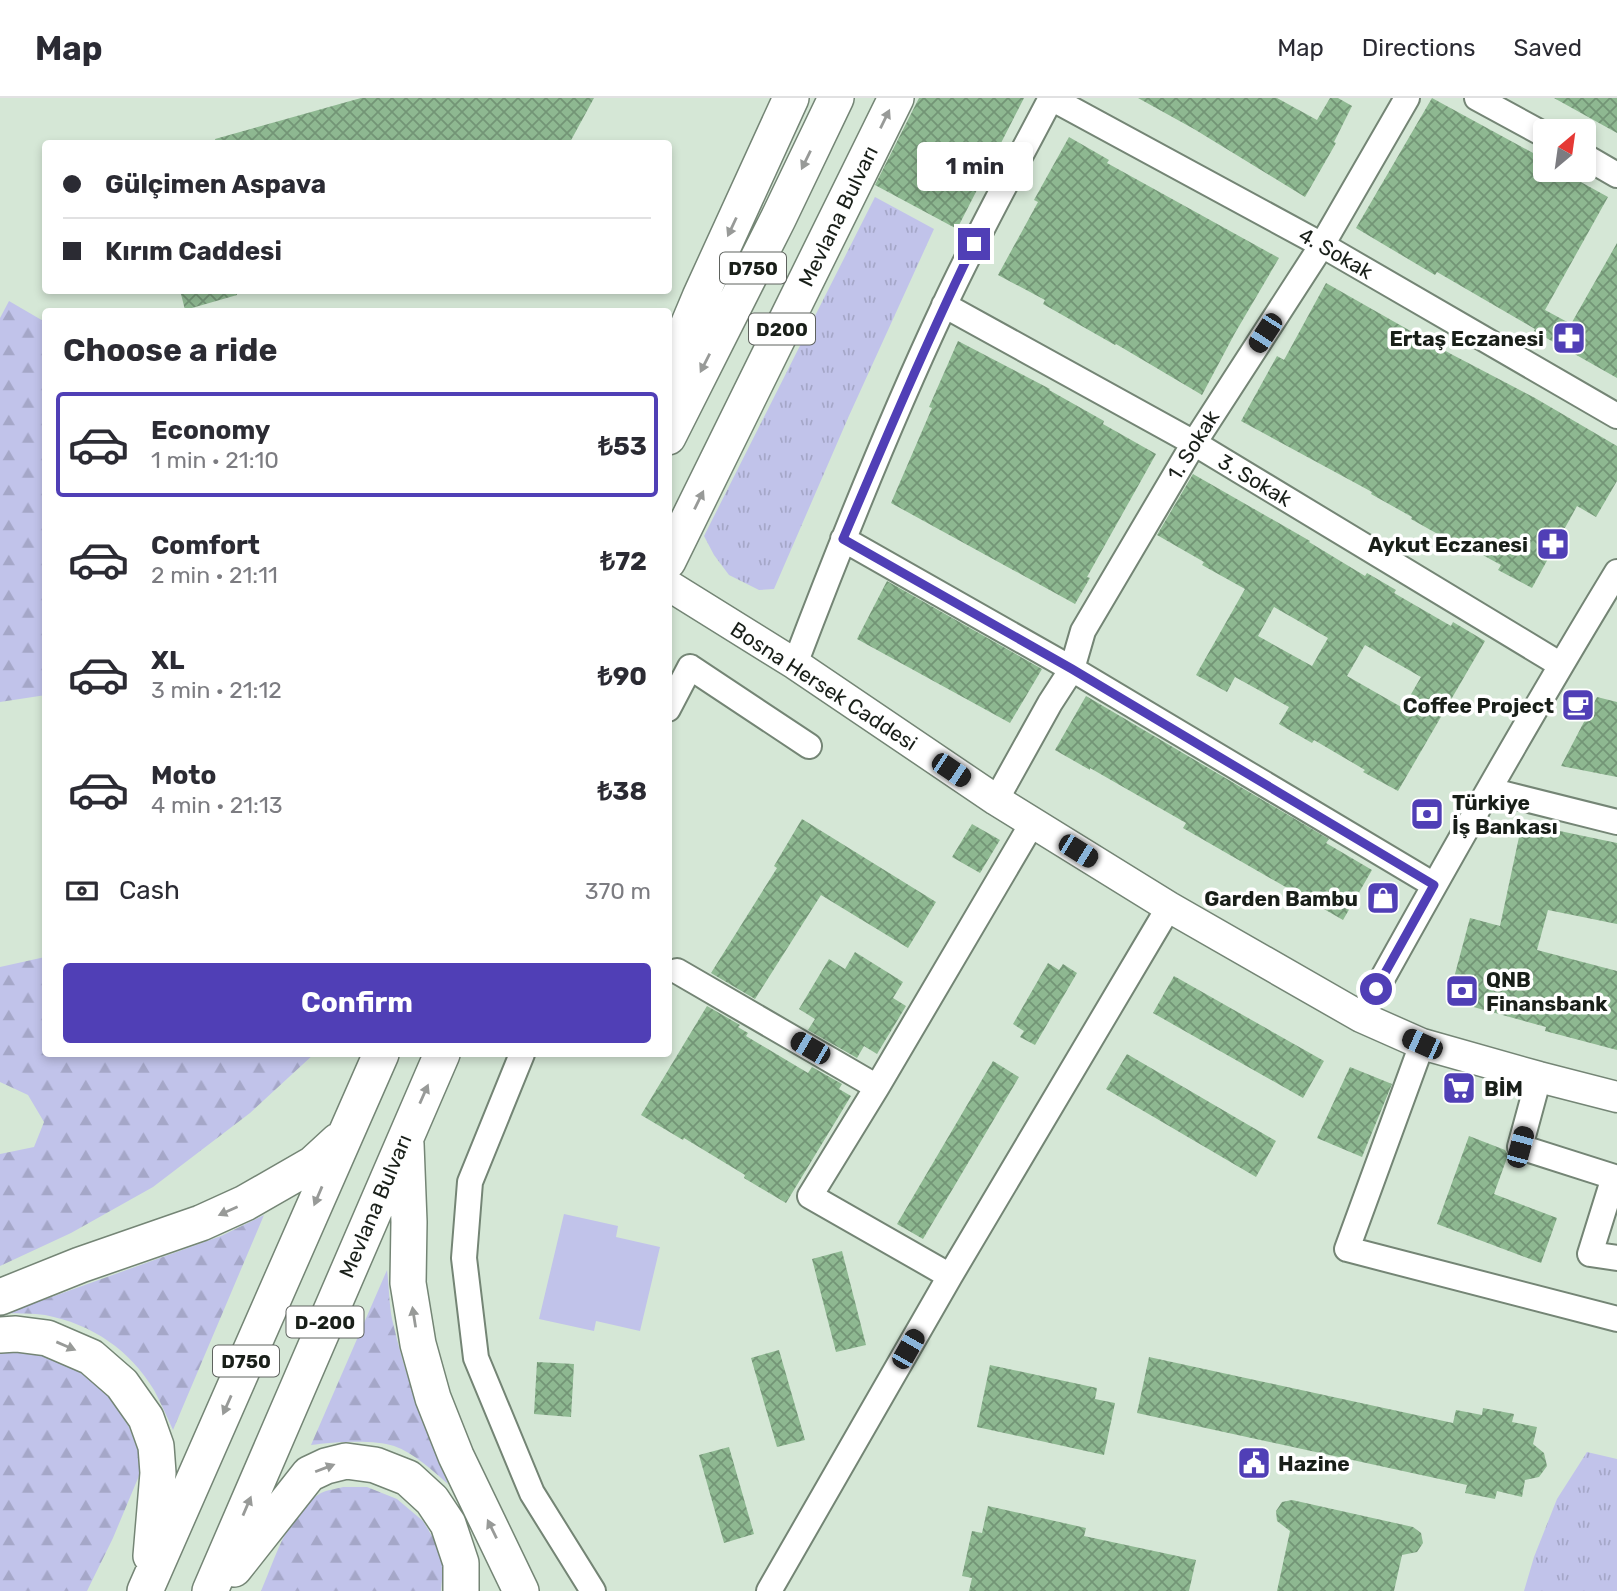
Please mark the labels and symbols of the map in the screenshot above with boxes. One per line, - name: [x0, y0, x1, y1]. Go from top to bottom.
- one-way arrow: [880, 109, 891, 129]
- north arrow: [1533, 119, 1596, 182]
- street label: Mevlana Bulvarı: [793, 142, 883, 290]
- callout: 1 min: [916, 142, 1032, 192]
- one-way arrow: [801, 149, 812, 170]
- one-way arrow: [726, 217, 738, 237]
- street label: 4. Sokak: [1295, 222, 1378, 284]
- route end: [958, 228, 990, 260]
- road number: D750: [720, 252, 786, 284]
- car: [1245, 310, 1286, 356]
- road number: D200: [749, 314, 815, 344]
- pharmacy icon: Ertaş Eczanesi: [1550, 319, 1588, 357]
- place label: Ertaş Eczanesi: [1389, 326, 1544, 351]
- one-way arrow: [700, 353, 711, 373]
- street label: 1. Sokak: [1162, 405, 1224, 485]
- street label: 3. Sokak: [1214, 448, 1296, 512]
- one-way arrow: [693, 490, 704, 510]
- pharmacy icon: Aykut Eczanesi: [1534, 525, 1572, 563]
- place label: Aykut Eczanesi: [1368, 532, 1528, 557]
- street label: Bosna Hersek Caddesi: [726, 616, 922, 756]
- cafe icon: Coffee Project: [1559, 686, 1597, 724]
- place label: Coffee Project: [1403, 693, 1554, 718]
- car: [928, 750, 975, 790]
- place label: Türkiye İş Bankası: [1452, 790, 1558, 839]
- bank icon: Türkiye İş Bankası: [1408, 795, 1446, 833]
- car: [1055, 831, 1102, 871]
- shop icon: Garden Bambu: [1364, 879, 1402, 917]
- place label: Garden Bambu: [1204, 886, 1358, 911]
- place label: QNB Finansbank: [1486, 967, 1608, 1016]
- bank icon: QNB Finansbank: [1443, 972, 1481, 1010]
- route start: [1360, 973, 1392, 1005]
- car: [1399, 1026, 1446, 1062]
- car: [787, 1028, 834, 1068]
- supermarket icon: BİM: [1440, 1069, 1478, 1107]
- place label: BİM: [1484, 1076, 1523, 1101]
- one-way arrow: [418, 1084, 430, 1104]
- car: [1505, 1124, 1536, 1170]
- street label: Mevlana Bulvarı: [334, 1130, 416, 1282]
- one-way arrow: [312, 1186, 323, 1207]
- one-way arrow: [218, 1205, 238, 1217]
- road number: D-200: [286, 1306, 364, 1338]
- one-way arrow: [408, 1306, 419, 1328]
- car: [889, 1326, 928, 1372]
- one-way arrow: [56, 1341, 77, 1352]
- road number: D750: [213, 1345, 279, 1376]
- one-way arrow: [221, 1395, 233, 1415]
- public building icon: Hazine: [1235, 1444, 1273, 1482]
- place label: Hazine: [1278, 1451, 1350, 1476]
- one-way arrow: [314, 1462, 335, 1473]
- one-way arrow: [242, 1495, 253, 1516]
- one-way arrow: [486, 1519, 497, 1539]

